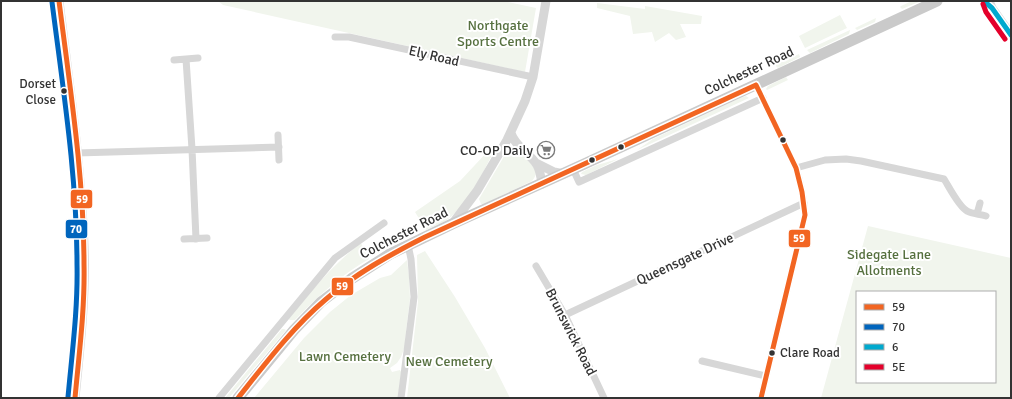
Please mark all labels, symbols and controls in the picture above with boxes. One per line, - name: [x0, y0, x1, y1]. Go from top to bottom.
- park label: Northgate Sports Centre: [457, 17, 539, 50]
- street label: Ely Road: [407, 42, 461, 70]
- street label: Colchester Road: [701, 43, 797, 99]
- place label: Dorset Close: [19, 76, 56, 108]
- marker: Dorset Close: [59, 86, 69, 96]
- unlabelled marker: [778, 135, 788, 145]
- supermarket icon: CO-OP Daily: [536, 140, 556, 160]
- place label: CO-OP Daily: [460, 142, 533, 159]
- unlabelled marker: [616, 142, 626, 152]
- unlabelled marker: [587, 155, 597, 165]
- line badge: 59: [70, 189, 93, 209]
- text: 59: [76, 193, 88, 206]
- street label: Colchester Road: [357, 203, 451, 263]
- line badge: 70: [65, 219, 88, 239]
- text: 70: [70, 223, 82, 236]
- street label: Queensgate Drive: [634, 229, 736, 289]
- line badge: 59: [788, 229, 811, 248]
- text: 59: [793, 232, 805, 245]
- park label: Sidegate Lane Allotments: [847, 246, 931, 279]
- line badge: 59: [331, 277, 354, 296]
- text: 59: [336, 280, 348, 293]
- street label: Brunswick Road: [542, 286, 600, 378]
- legend: [856, 291, 996, 383]
- text: 59: [892, 300, 905, 315]
- text: 70: [892, 320, 905, 335]
- text: 6: [892, 340, 898, 355]
- place label: Clare Road: [780, 345, 840, 361]
- park label: Lawn Cemetery: [299, 348, 392, 365]
- marker: Clare Road: [767, 348, 777, 358]
- park label: New Cemetery: [406, 353, 493, 370]
- text: 5E: [892, 360, 905, 375]

